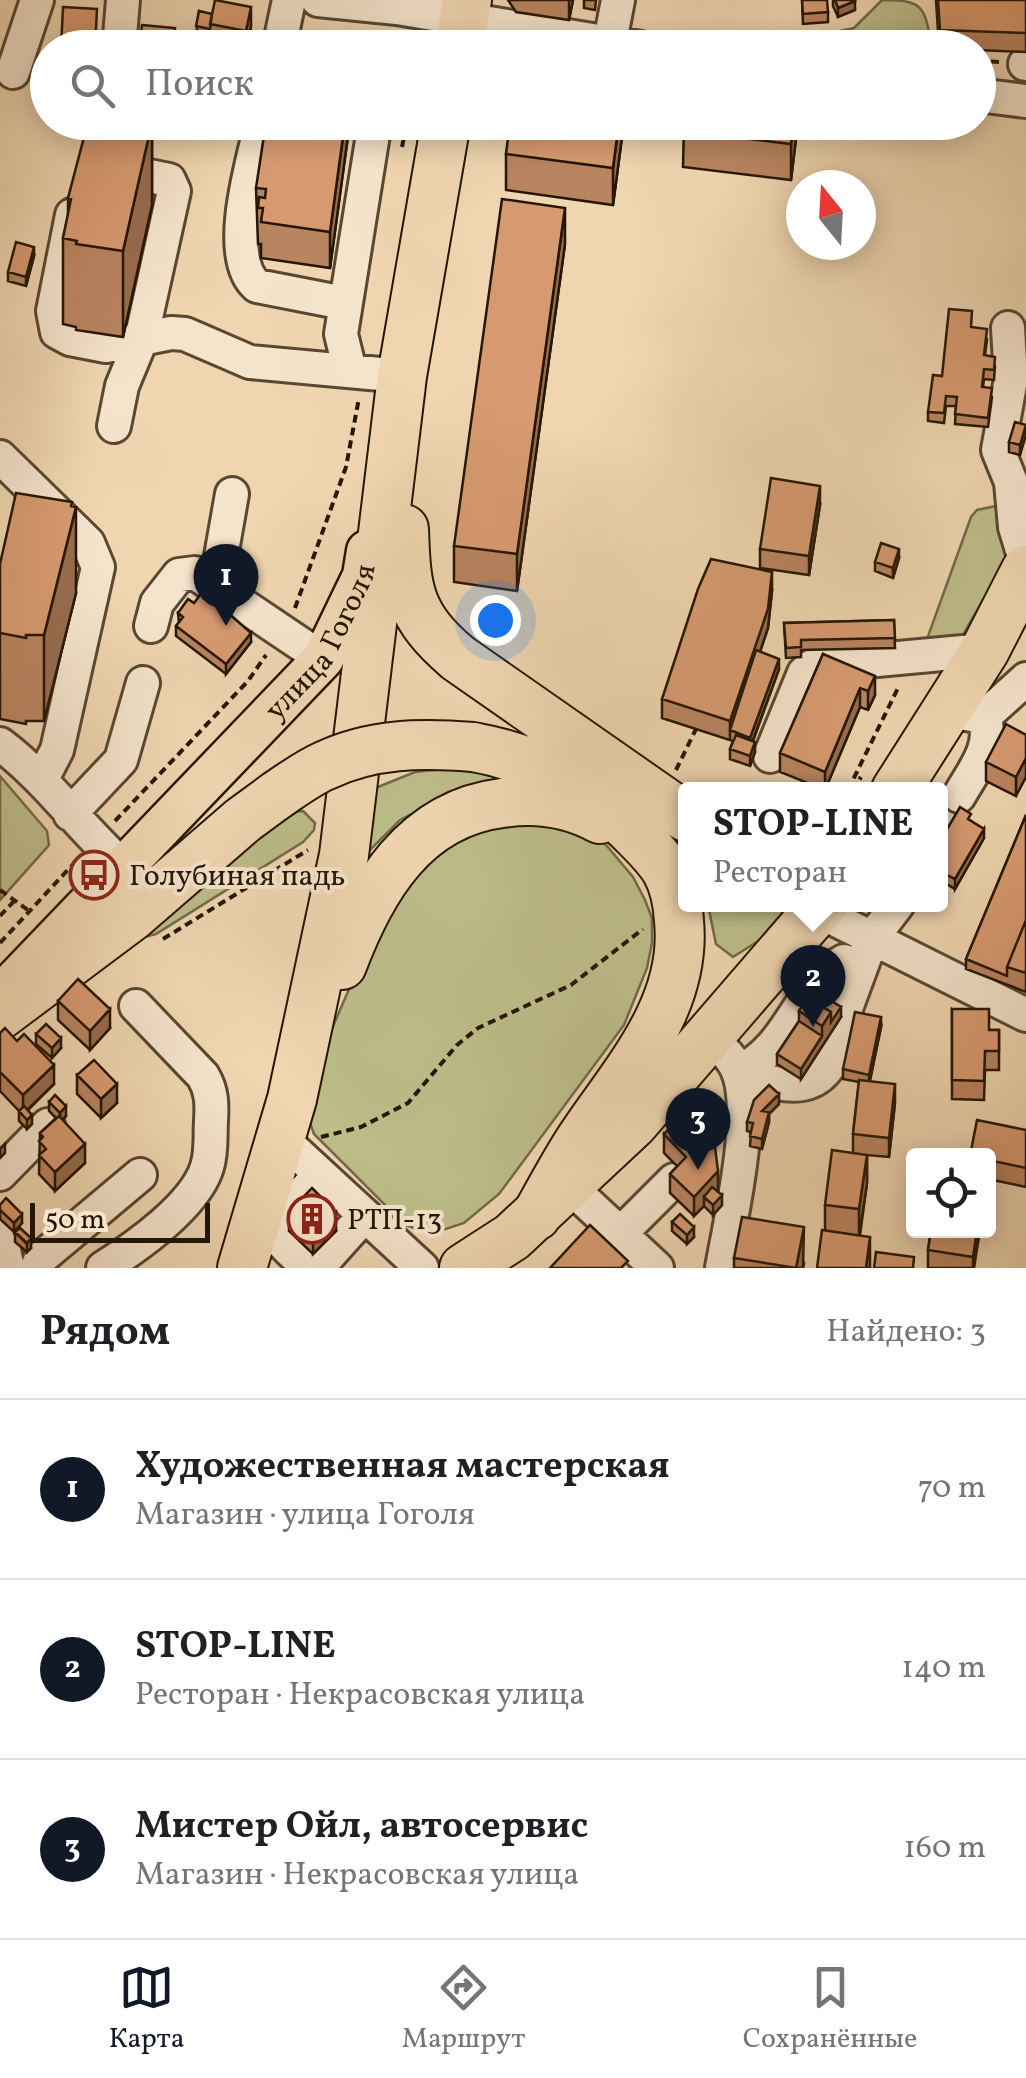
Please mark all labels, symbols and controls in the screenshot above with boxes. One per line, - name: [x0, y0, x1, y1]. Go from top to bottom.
- search box: [30, 30, 996, 140]
- icon: search: [65, 58, 120, 113]
- text: Поиск: [145, 59, 254, 112]
- north arrow: [786, 170, 876, 260]
- pin: 1: [194, 544, 258, 626]
- street label: улица Гоголя: [256, 562, 388, 731]
- your location: [470, 595, 521, 646]
- popup: [678, 782, 948, 912]
- text: STOP-LINE: [713, 799, 913, 852]
- bus stop icon: Голубиная падь: [68, 849, 120, 901]
- text: Ресторан: [713, 852, 847, 896]
- place label: Голубиная падь: [129, 856, 346, 898]
- pin: 2: [780, 944, 846, 1027]
- pin: 3: [666, 1088, 730, 1170]
- map controls: [906, 1148, 996, 1238]
- button: locate: [906, 1148, 996, 1238]
- building icon: РТП-13: [286, 1193, 338, 1245]
- scale bar: [30, 1198, 210, 1242]
- place label: РТП-13: [347, 1200, 442, 1242]
- text: 50 m: [45, 1201, 105, 1240]
- text: Рядом: [40, 1304, 170, 1363]
- text: Найдено: 3: [826, 1311, 986, 1355]
- text: Художественная мастерская: [135, 1441, 670, 1494]
- text: 1: [66, 1467, 79, 1511]
- text: 70 m: [918, 1467, 986, 1511]
- text: Магазин · улица Гоголя: [135, 1494, 475, 1538]
- text: STOP-LINE: [135, 1621, 336, 1674]
- text: 2: [64, 1647, 81, 1691]
- text: 140 m: [901, 1647, 986, 1691]
- text: Ресторан · Некрасовская улица: [135, 1674, 585, 1718]
- text: Мистер Ойл, автосервис: [135, 1801, 588, 1854]
- text: 3: [64, 1827, 81, 1871]
- text: 160 m: [903, 1827, 986, 1871]
- text: Магазин · Некрасовская улица: [135, 1854, 579, 1898]
- tab: Карта: [109, 1960, 185, 2059]
- tab: Маршрут: [402, 1960, 525, 2059]
- tab: Сохранённые: [743, 1960, 917, 2059]

